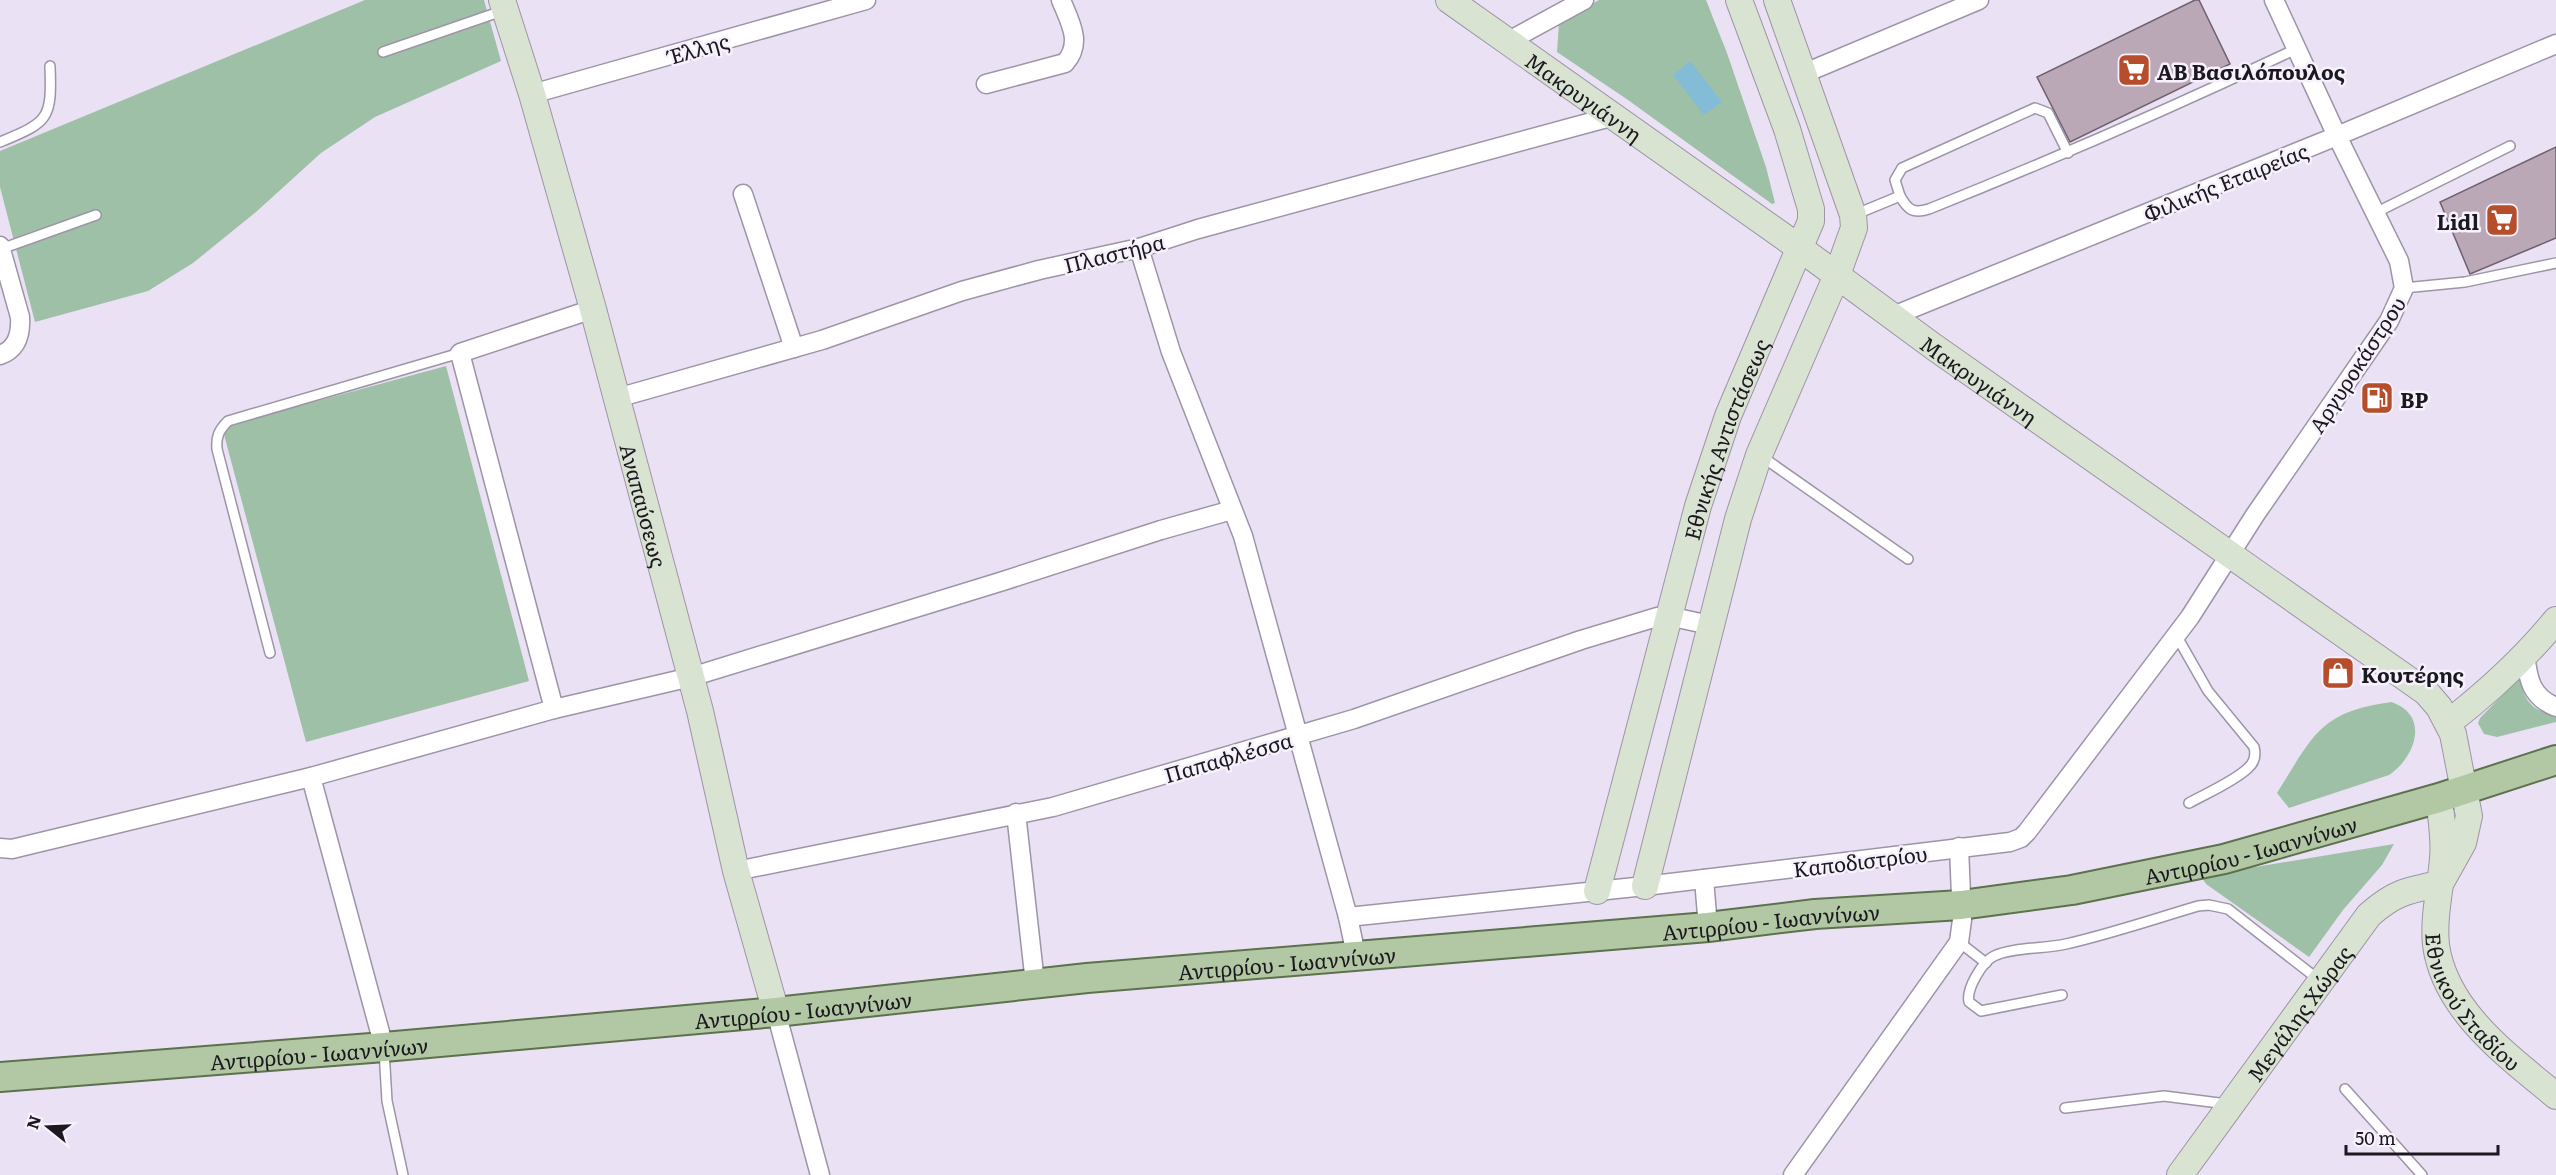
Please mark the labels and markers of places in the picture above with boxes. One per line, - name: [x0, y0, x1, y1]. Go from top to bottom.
- supermarket icon: ΑΒ Βασιλόπουλος: [2116, 52, 2152, 88]
- place label: ΑΒ Βασιλόπουλος: [2157, 55, 2345, 86]
- supermarket icon: Lidl: [2484, 202, 2520, 238]
- place label: Lidl: [2436, 205, 2479, 236]
- fuel station icon: BP: [2359, 380, 2395, 416]
- place label: BP: [2400, 383, 2429, 414]
- shop icon: Κουτέρης: [2320, 655, 2356, 691]
- place label: Κουτέρης: [2361, 658, 2464, 689]

